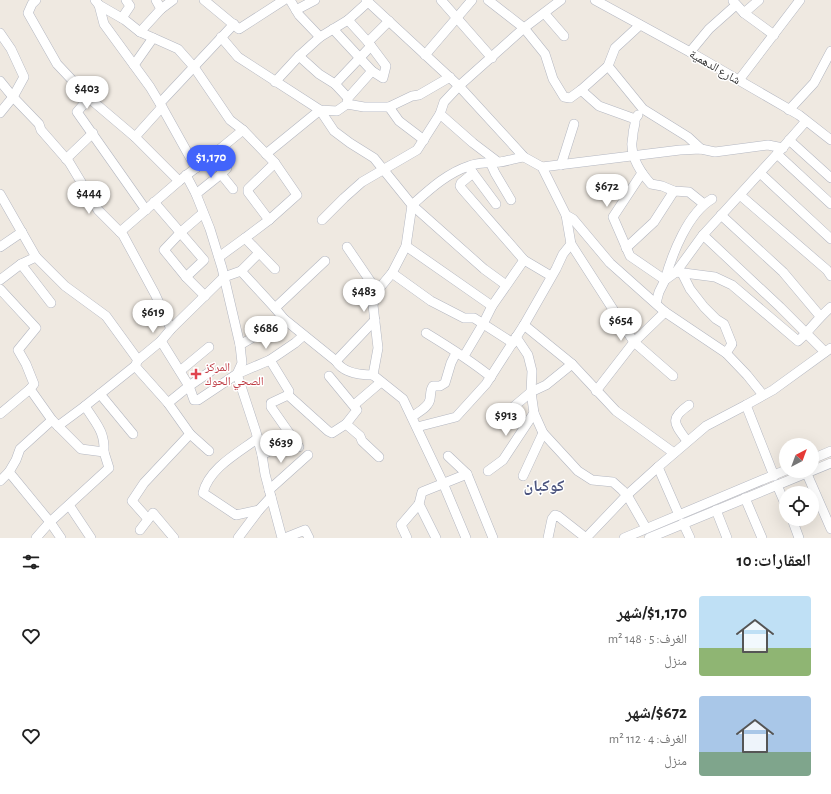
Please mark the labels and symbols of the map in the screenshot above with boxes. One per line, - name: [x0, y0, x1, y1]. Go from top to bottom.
- street label: شارع الدهمية: [686, 48, 743, 88]
- pin: $403: [63, 76, 111, 110]
- pin: $1,170: [178, 145, 244, 179]
- pin: $672: [583, 174, 631, 208]
- pin: $444: [65, 181, 113, 215]
- pin: $483: [340, 279, 388, 313]
- pin: $619: [129, 300, 177, 334]
- pin: $654: [597, 308, 645, 342]
- pin: $686: [242, 316, 290, 350]
- place label: المركز الصحي الحوك: [204, 361, 264, 391]
- marker: المركز الصحي الحوك: [190, 368, 202, 380]
- pin: $913: [482, 403, 530, 437]
- pin: $639: [257, 430, 305, 464]
- north arrow: [779, 438, 819, 478]
- district label: كوكبان: [524, 478, 564, 495]

